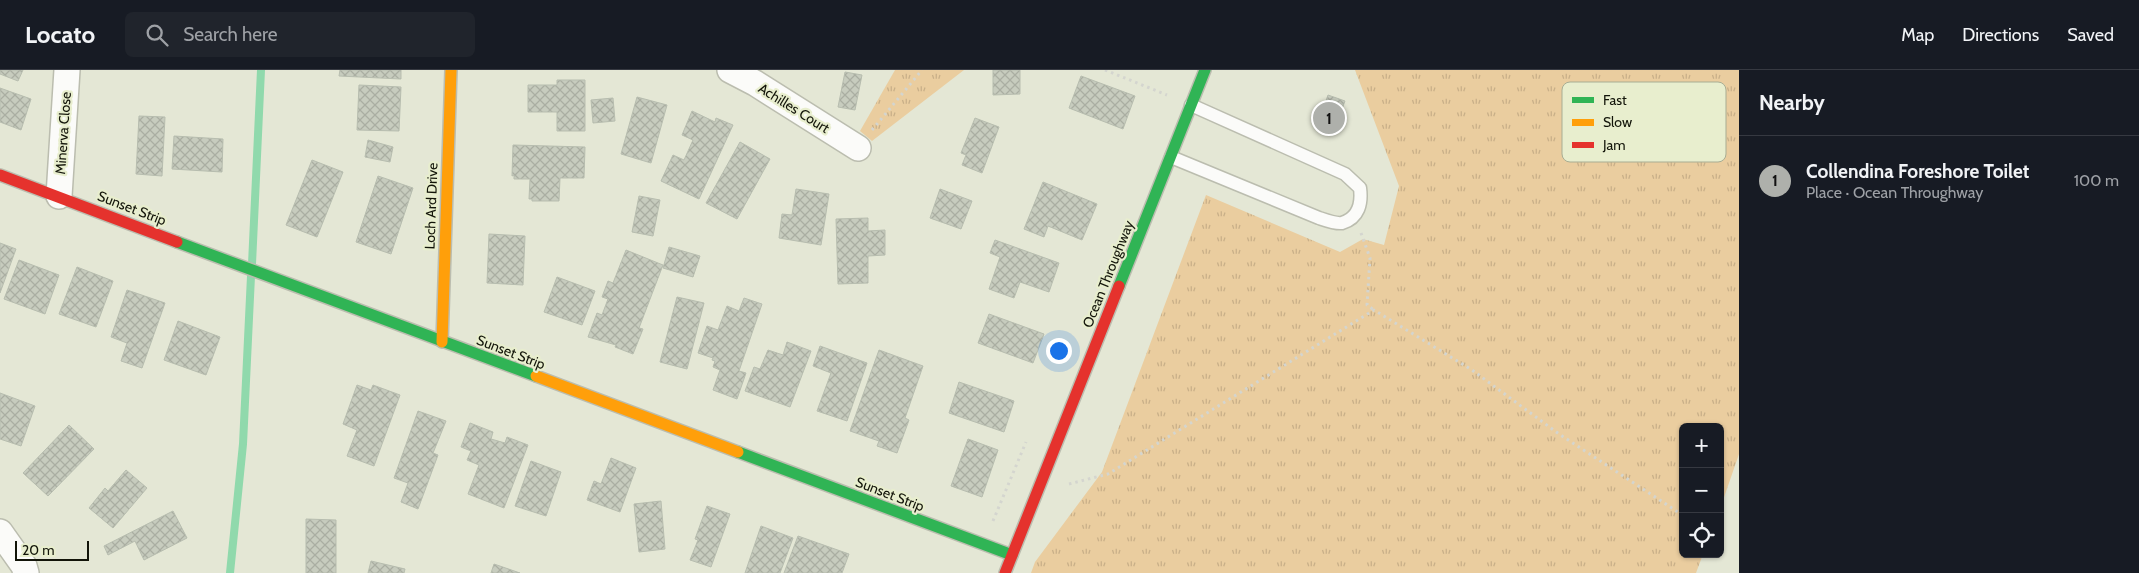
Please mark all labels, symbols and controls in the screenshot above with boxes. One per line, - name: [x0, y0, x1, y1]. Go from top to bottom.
- search box: [125, 12, 475, 57]
- text: Locato: [25, 20, 95, 49]
- icon: search: [143, 21, 171, 49]
- text: Search here: [183, 23, 278, 46]
- text: Map: [1901, 24, 1934, 46]
- text: Directions: [1962, 24, 2039, 46]
- text: Saved: [2067, 24, 2114, 46]
- street label: Achilles Court: [755, 79, 833, 137]
- legend: [1562, 82, 1726, 162]
- text: Nearby: [1759, 90, 1825, 115]
- street label: Minerva Close: [51, 91, 75, 175]
- text: Fast: [1603, 91, 1627, 109]
- pin: 1: [1313, 99, 1345, 137]
- text: Slow: [1603, 113, 1632, 131]
- text: Jam: [1602, 136, 1625, 154]
- text: Collendina Foreshore Toilet: [1806, 160, 2029, 183]
- street label: Loch Ard Drive: [420, 162, 442, 250]
- text: 1: [1772, 171, 1778, 190]
- text: 100 m: [2074, 171, 2119, 190]
- text: Place · Ocean Throughway: [1806, 183, 1983, 202]
- street label: Sunset Strip: [95, 187, 169, 229]
- street label: Ocean Throughway: [1078, 218, 1138, 330]
- street label: Sunset Strip: [474, 331, 548, 373]
- your location: [1046, 338, 1072, 364]
- map controls: [1679, 423, 1724, 558]
- button: +: [1679, 423, 1724, 468]
- button: −: [1679, 468, 1724, 513]
- street label: Sunset Strip: [853, 473, 927, 515]
- button: locate: [1679, 513, 1724, 558]
- scale bar: [15, 538, 89, 561]
- text: 20 m: [22, 541, 55, 559]

